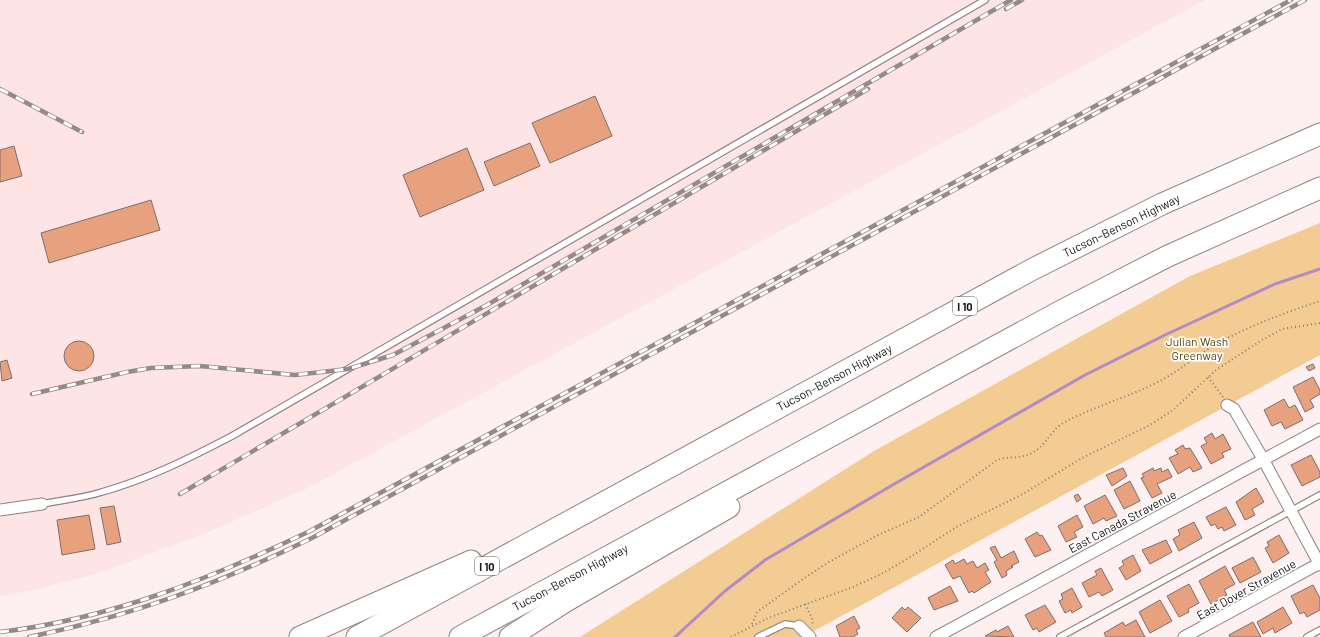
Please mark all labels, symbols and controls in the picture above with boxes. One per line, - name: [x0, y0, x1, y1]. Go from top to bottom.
- street label: Tucson–Benson Highway: [1060, 190, 1182, 259]
- road number: I 10: [953, 297, 977, 315]
- park label: Julian Wash Greenway: [1166, 334, 1228, 362]
- street label: Tucson–Benson Highway: [774, 340, 894, 413]
- street label: East Canada Stravenue: [1066, 487, 1178, 555]
- street label: Tucson–Benson Highway: [510, 540, 630, 613]
- street label: East Dover Stravenue: [1194, 556, 1298, 622]
- road number: I 10: [475, 557, 499, 575]

